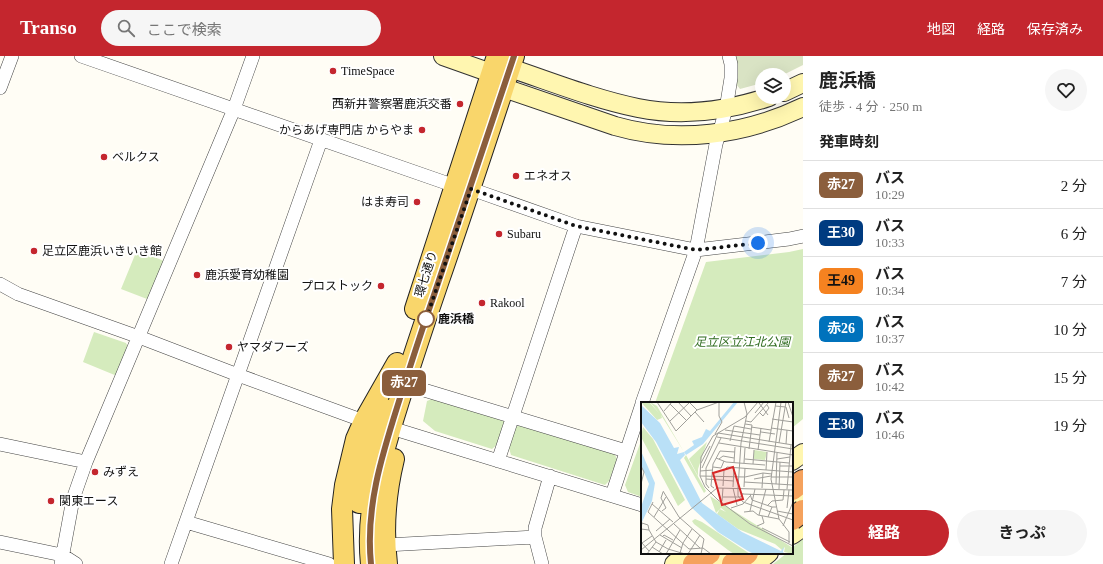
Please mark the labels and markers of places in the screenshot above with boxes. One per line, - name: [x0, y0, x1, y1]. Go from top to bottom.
- place label: TimeSpace: [341, 64, 395, 78]
- marker: TimeSpace: [328, 66, 338, 76]
- place label: 西新井警察署鹿浜交番: [332, 97, 452, 111]
- marker: 西新井警察署鹿浜交番: [455, 99, 465, 109]
- place label: からあげ専門店 からやま: [279, 123, 414, 137]
- marker: からあげ専門店 からやま: [417, 125, 427, 135]
- place label: ベルクス: [112, 150, 160, 164]
- marker: ベルクス: [99, 152, 109, 162]
- place label: エネオス: [524, 169, 572, 183]
- marker: エネオス: [511, 171, 521, 181]
- place label: はま寿司: [361, 195, 409, 209]
- marker: はま寿司: [412, 197, 422, 207]
- place label: Subaru: [507, 227, 541, 241]
- marker: Subaru: [494, 229, 504, 239]
- place label: 足立区鹿浜いきいき館: [42, 244, 162, 258]
- marker: 足立区鹿浜いきいき館: [29, 246, 39, 256]
- place label: 鹿浜愛育幼稚園: [205, 268, 289, 282]
- marker: 鹿浜愛育幼稚園: [192, 270, 202, 280]
- place label: プロストック: [301, 279, 373, 293]
- marker: プロストック: [376, 281, 386, 291]
- place label: Rakool: [490, 296, 525, 310]
- marker: Rakool: [477, 298, 487, 308]
- marker: 鹿浜橋: [417, 310, 435, 328]
- place label: 鹿浜橋: [438, 312, 475, 326]
- place label: ヤマダフーズ: [237, 340, 308, 354]
- marker: ヤマダフーズ: [224, 342, 234, 352]
- place label: みずえ: [103, 465, 139, 479]
- marker: みずえ: [90, 467, 100, 477]
- place label: 関東エース: [59, 494, 118, 508]
- marker: 関東エース: [46, 496, 56, 506]

